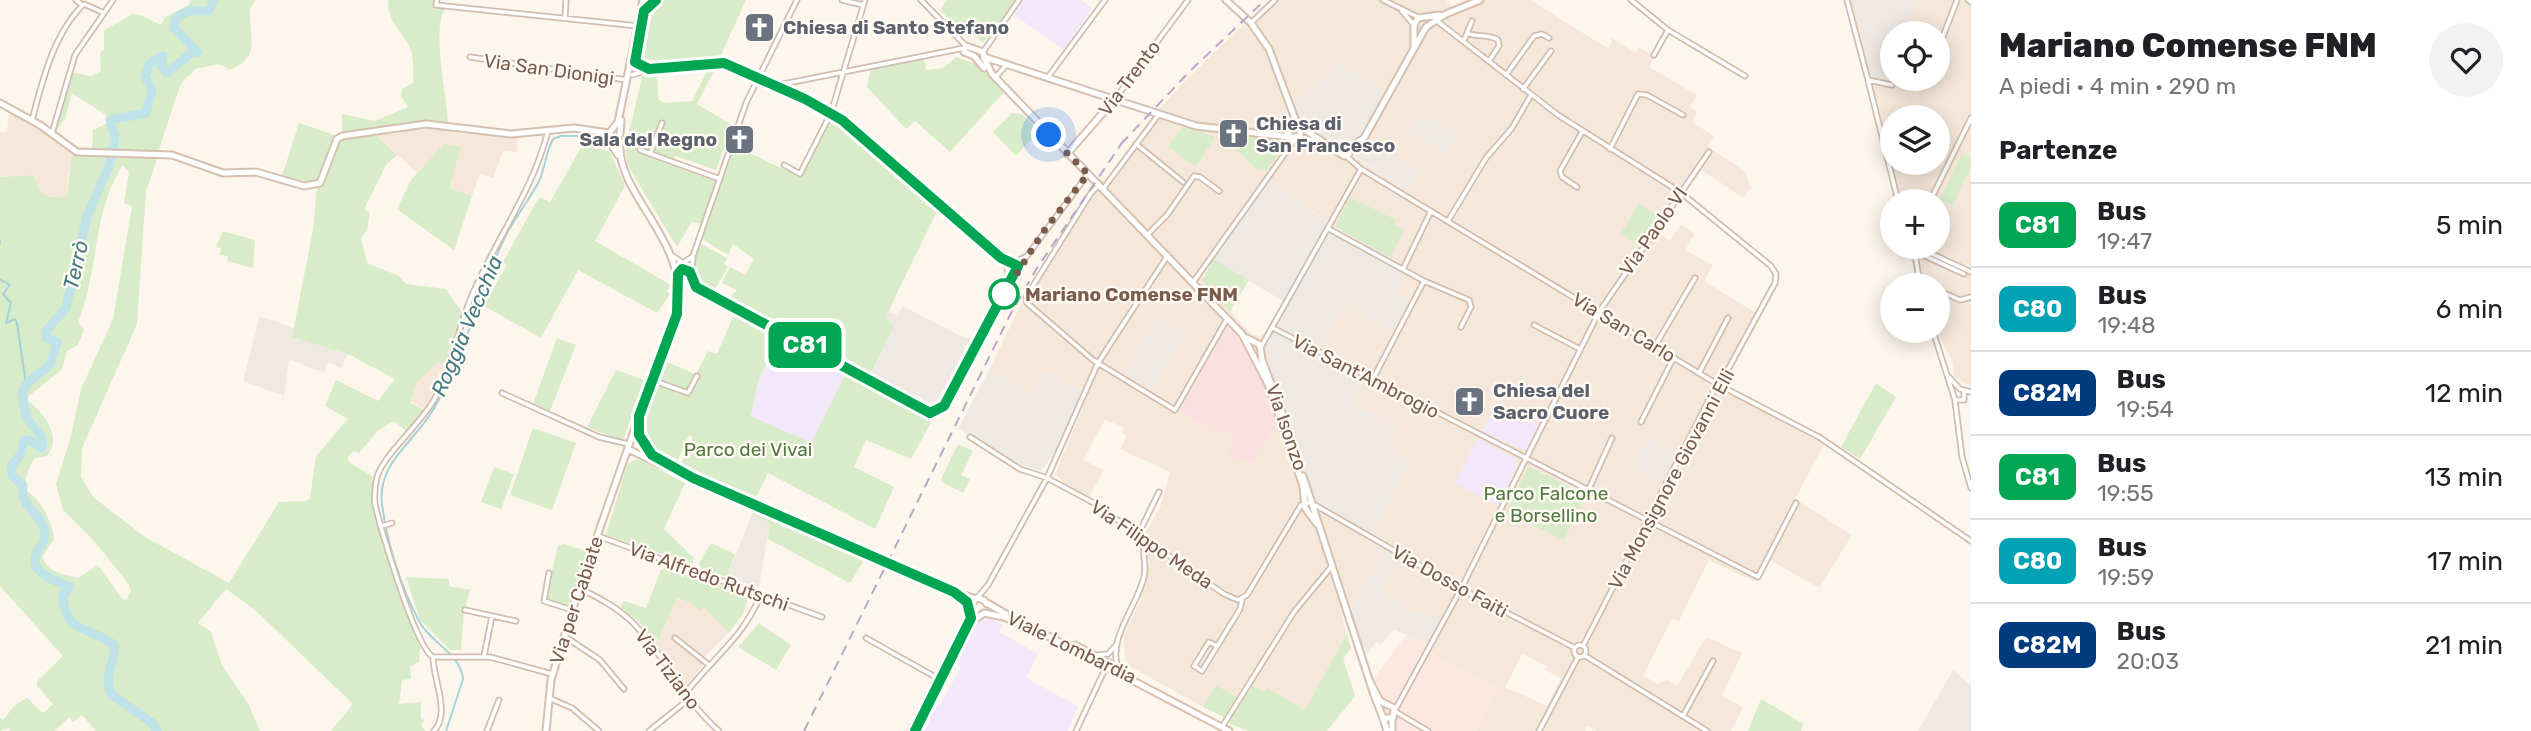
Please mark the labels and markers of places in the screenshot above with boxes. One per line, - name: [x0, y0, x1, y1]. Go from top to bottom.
- church icon: Chiesa di Santo Stefano: [743, 10, 777, 44]
- place label: Chiesa di Santo Stefano: [783, 16, 1009, 39]
- place label: Chiesa di San Francesco: [1256, 112, 1395, 157]
- church icon: Chiesa di San Francesco: [1216, 117, 1250, 151]
- church icon: Sala del Regno: [723, 122, 757, 156]
- place label: Sala del Regno: [580, 128, 717, 151]
- marker: Mariano Comense FNM: [989, 279, 1019, 309]
- place label: Mariano Comense FNM: [1025, 283, 1238, 306]
- place label: Chiesa del Sacro Cuore: [1493, 379, 1609, 424]
- church icon: Chiesa del Sacro Cuore: [1453, 384, 1487, 418]

